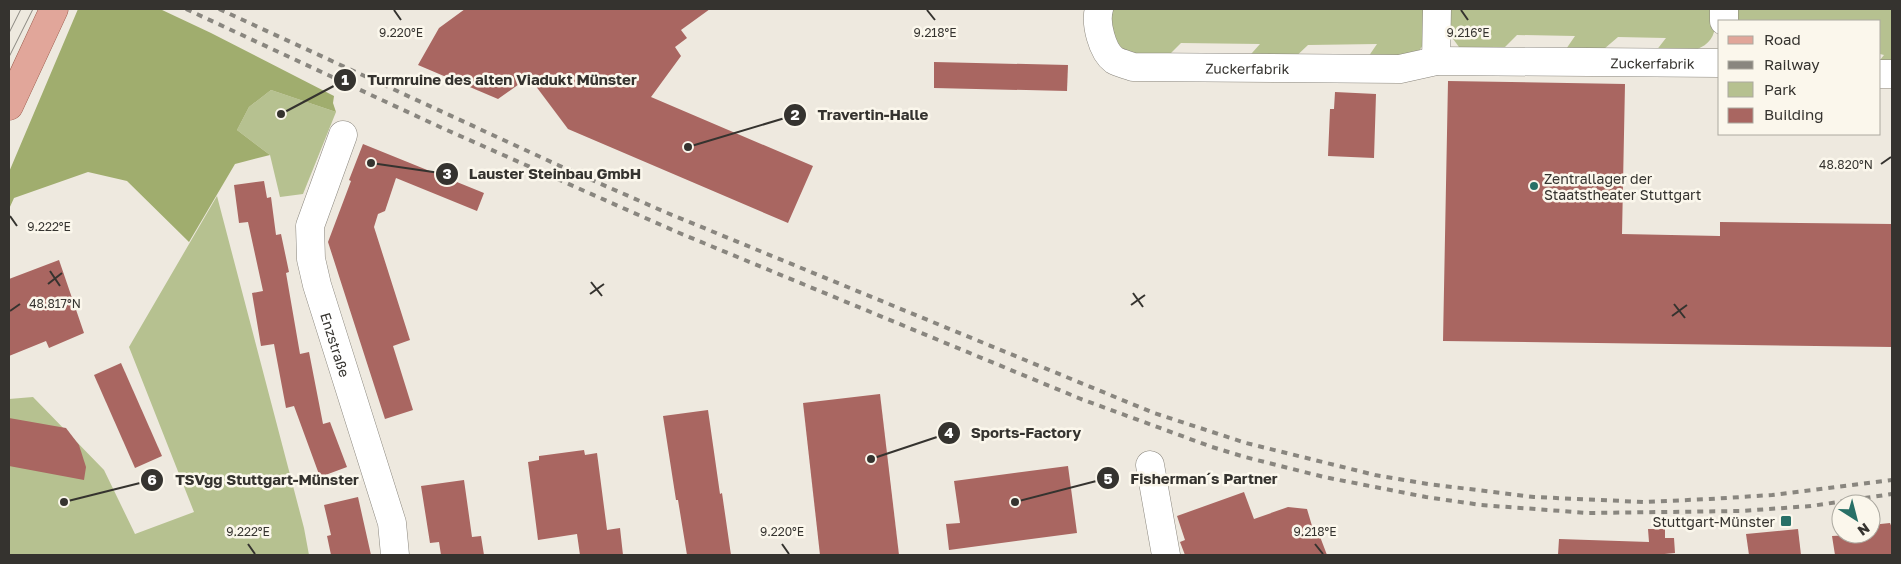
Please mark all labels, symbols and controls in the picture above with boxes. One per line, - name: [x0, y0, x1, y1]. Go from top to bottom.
- legend: [1718, 20, 1881, 135]
- text: 9.220°E: [379, 25, 423, 40]
- text: 9.218°E: [914, 25, 956, 40]
- text: 9.216°E: [1447, 25, 1489, 40]
- text: Road: [1764, 30, 1801, 48]
- street label: Zuckerfabrik: [1610, 54, 1695, 71]
- text: Railway: [1764, 55, 1820, 73]
- street label: Zuckerfabrik: [1205, 59, 1290, 77]
- callout: Turmruine des alten Viadukt Münster: [332, 65, 647, 95]
- text: 1: [341, 70, 349, 88]
- text: Turmruine des alten Viadukt Münster: [367, 70, 637, 88]
- text: Park: [1764, 80, 1797, 98]
- callout: Travertin-Halle: [782, 100, 938, 130]
- text: 2: [790, 105, 800, 123]
- text: Travertin-Halle: [818, 105, 929, 123]
- text: Building: [1764, 105, 1824, 123]
- text: 48.820°N: [1819, 157, 1873, 172]
- callout: Lauster Steinbau GmbH: [434, 159, 652, 189]
- text: 3: [442, 164, 452, 182]
- text: Lauster Steinbau GmbH: [469, 164, 641, 182]
- place label: Zentrallager der Staatstheater Stuttgart: [1544, 170, 1701, 203]
- marker: Zentrallager der Staatstheater Stuttgart: [1528, 180, 1540, 192]
- text: 9.222°E: [27, 219, 71, 234]
- text: 48.817°N: [29, 296, 81, 311]
- street label: Enzstraße: [318, 310, 354, 379]
- callout: Sports-Factory: [936, 418, 1092, 448]
- text: 4: [944, 423, 954, 441]
- text: Sports-Factory: [971, 423, 1081, 441]
- callout: Fisherman´s Partner: [1095, 463, 1288, 493]
- callout: TSVgg Stuttgart-Münster: [140, 465, 368, 495]
- text: 5: [1103, 469, 1113, 487]
- text: Fisherman´s Partner: [1130, 469, 1278, 487]
- text: 6: [147, 470, 157, 488]
- text: TSVgg Stuttgart-Münster: [175, 470, 359, 488]
- north arrow: [1831, 494, 1881, 544]
- place label: Stuttgart-Münster: [1653, 513, 1776, 530]
- marker: Stuttgart-Münster: [1779, 514, 1793, 528]
- text: N: [1855, 520, 1873, 540]
- text: 9.222°E: [226, 524, 270, 539]
- text: 9.220°E: [760, 524, 804, 539]
- text: 9.218°E: [1294, 524, 1336, 539]

